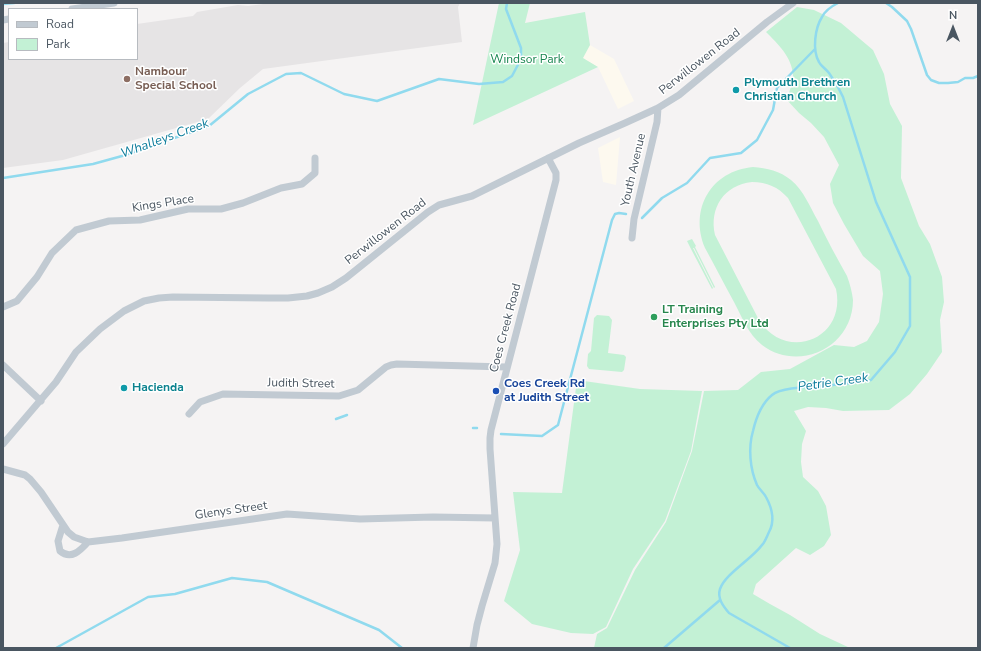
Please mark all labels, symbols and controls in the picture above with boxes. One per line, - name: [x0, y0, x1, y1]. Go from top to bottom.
- legend: [8, 8, 138, 60]
- north arrow: [933, 8, 973, 48]
- text: N: [949, 8, 957, 23]
- text: Road: [46, 16, 74, 32]
- street label: Perwillowen Road: [657, 26, 743, 98]
- text: Park: [46, 36, 70, 52]
- park label: Windsor Park: [490, 53, 564, 67]
- place label: Nambour Special School: [135, 65, 217, 93]
- marker: Nambour Special School: [122, 74, 132, 84]
- place label: Plymouth Brethren Christian Church: [744, 76, 850, 104]
- marker: Plymouth Brethren Christian Church: [731, 85, 741, 95]
- water label: Whalleys Creek: [119, 116, 211, 162]
- street label: Youth Avenue: [619, 132, 649, 208]
- street label: Kings Place: [131, 192, 195, 216]
- street label: Perwillowen Road: [343, 196, 429, 268]
- street label: Coes Creek Road: [487, 282, 525, 374]
- place label: LT Training Enterprises Pty Ltd: [662, 303, 769, 331]
- marker: LT Training Enterprises Pty Ltd: [649, 312, 659, 322]
- water label: Petrie Creek: [797, 370, 869, 396]
- street label: Judith Street: [267, 376, 335, 392]
- place label: Coes Creek Rd at Judith Street: [504, 377, 589, 405]
- place label: Hacienda: [132, 381, 184, 395]
- marker: Hacienda: [119, 383, 129, 393]
- marker: Coes Creek Rd at Judith Street: [491, 386, 501, 396]
- street label: Glenys Street: [194, 499, 268, 523]

